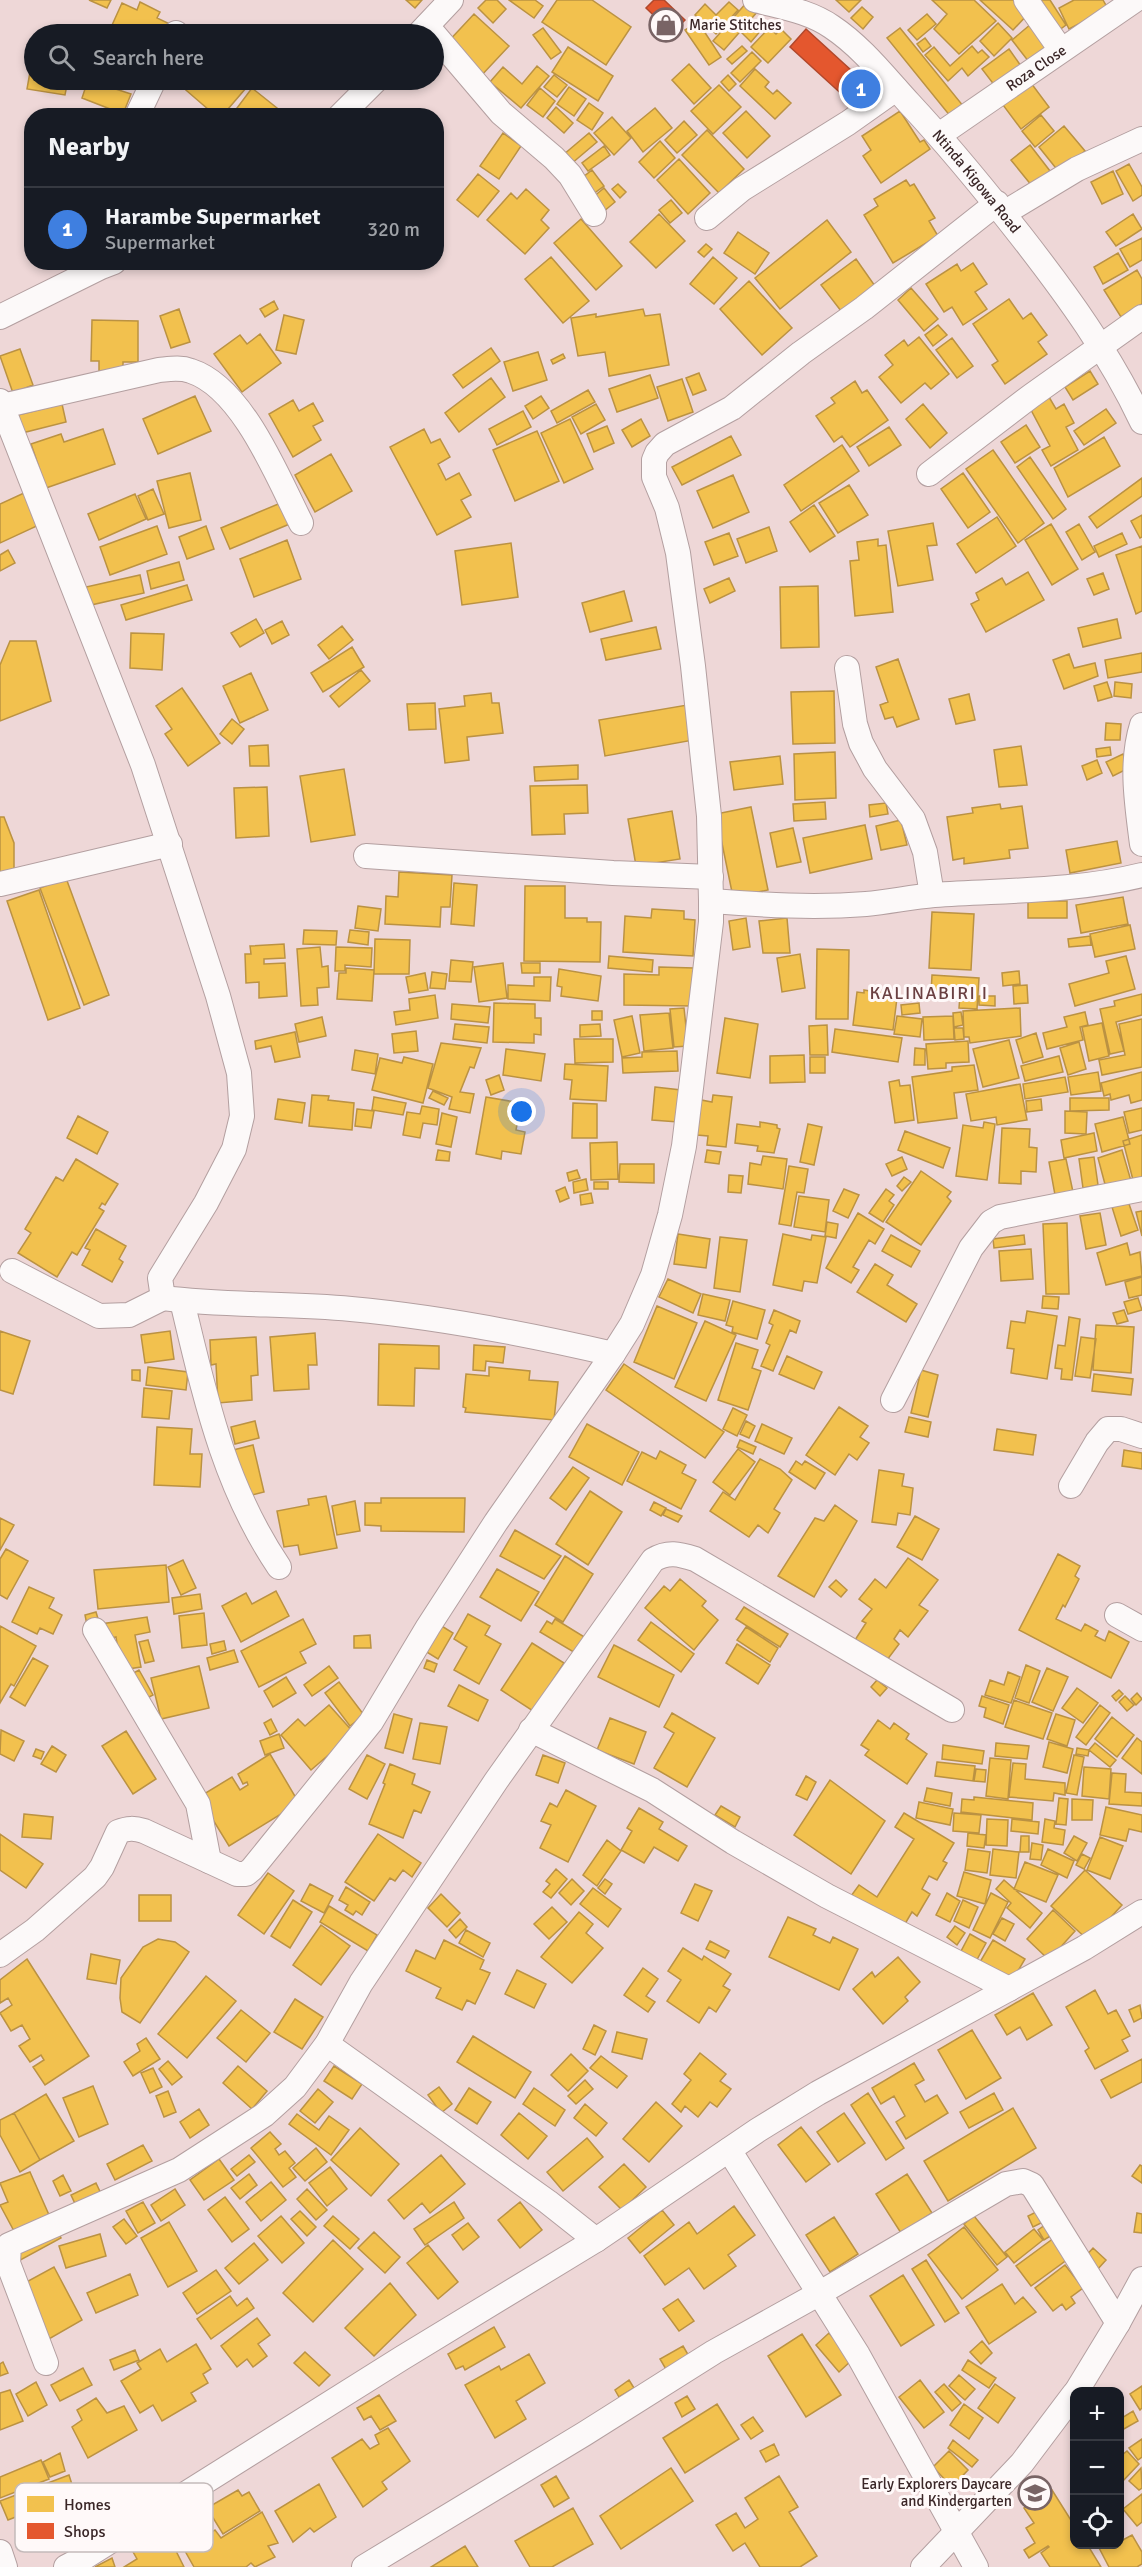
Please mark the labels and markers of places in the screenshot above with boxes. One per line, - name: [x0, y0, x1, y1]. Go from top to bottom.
- shop icon: Marie Stitches: [648, 7, 684, 43]
- place label: Marie Stitches: [689, 16, 782, 34]
- pin: 1: [842, 66, 880, 112]
- place label: Early Explorers Daycare and Kindergarten: [861, 2475, 1012, 2510]
- school or university icon: Early Explorers Daycare and Kindergarten: [1017, 2475, 1053, 2511]

